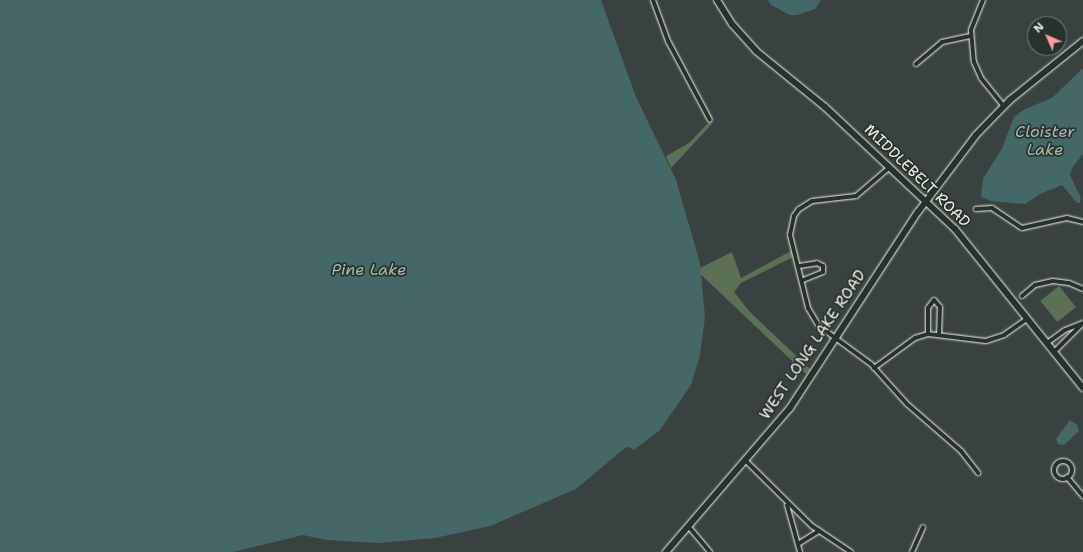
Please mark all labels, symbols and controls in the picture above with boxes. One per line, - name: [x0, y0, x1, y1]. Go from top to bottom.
- north arrow: [1027, 16, 1067, 56]
- text: N: [1030, 19, 1047, 36]
- street label: MIDDLEBELT ROAD: [860, 121, 974, 231]
- water label: Cloister Lake: [1015, 122, 1075, 160]
- water label: Pine Lake: [332, 260, 406, 280]
- street label: WEST LONG LAKE ROAD: [756, 267, 870, 423]

